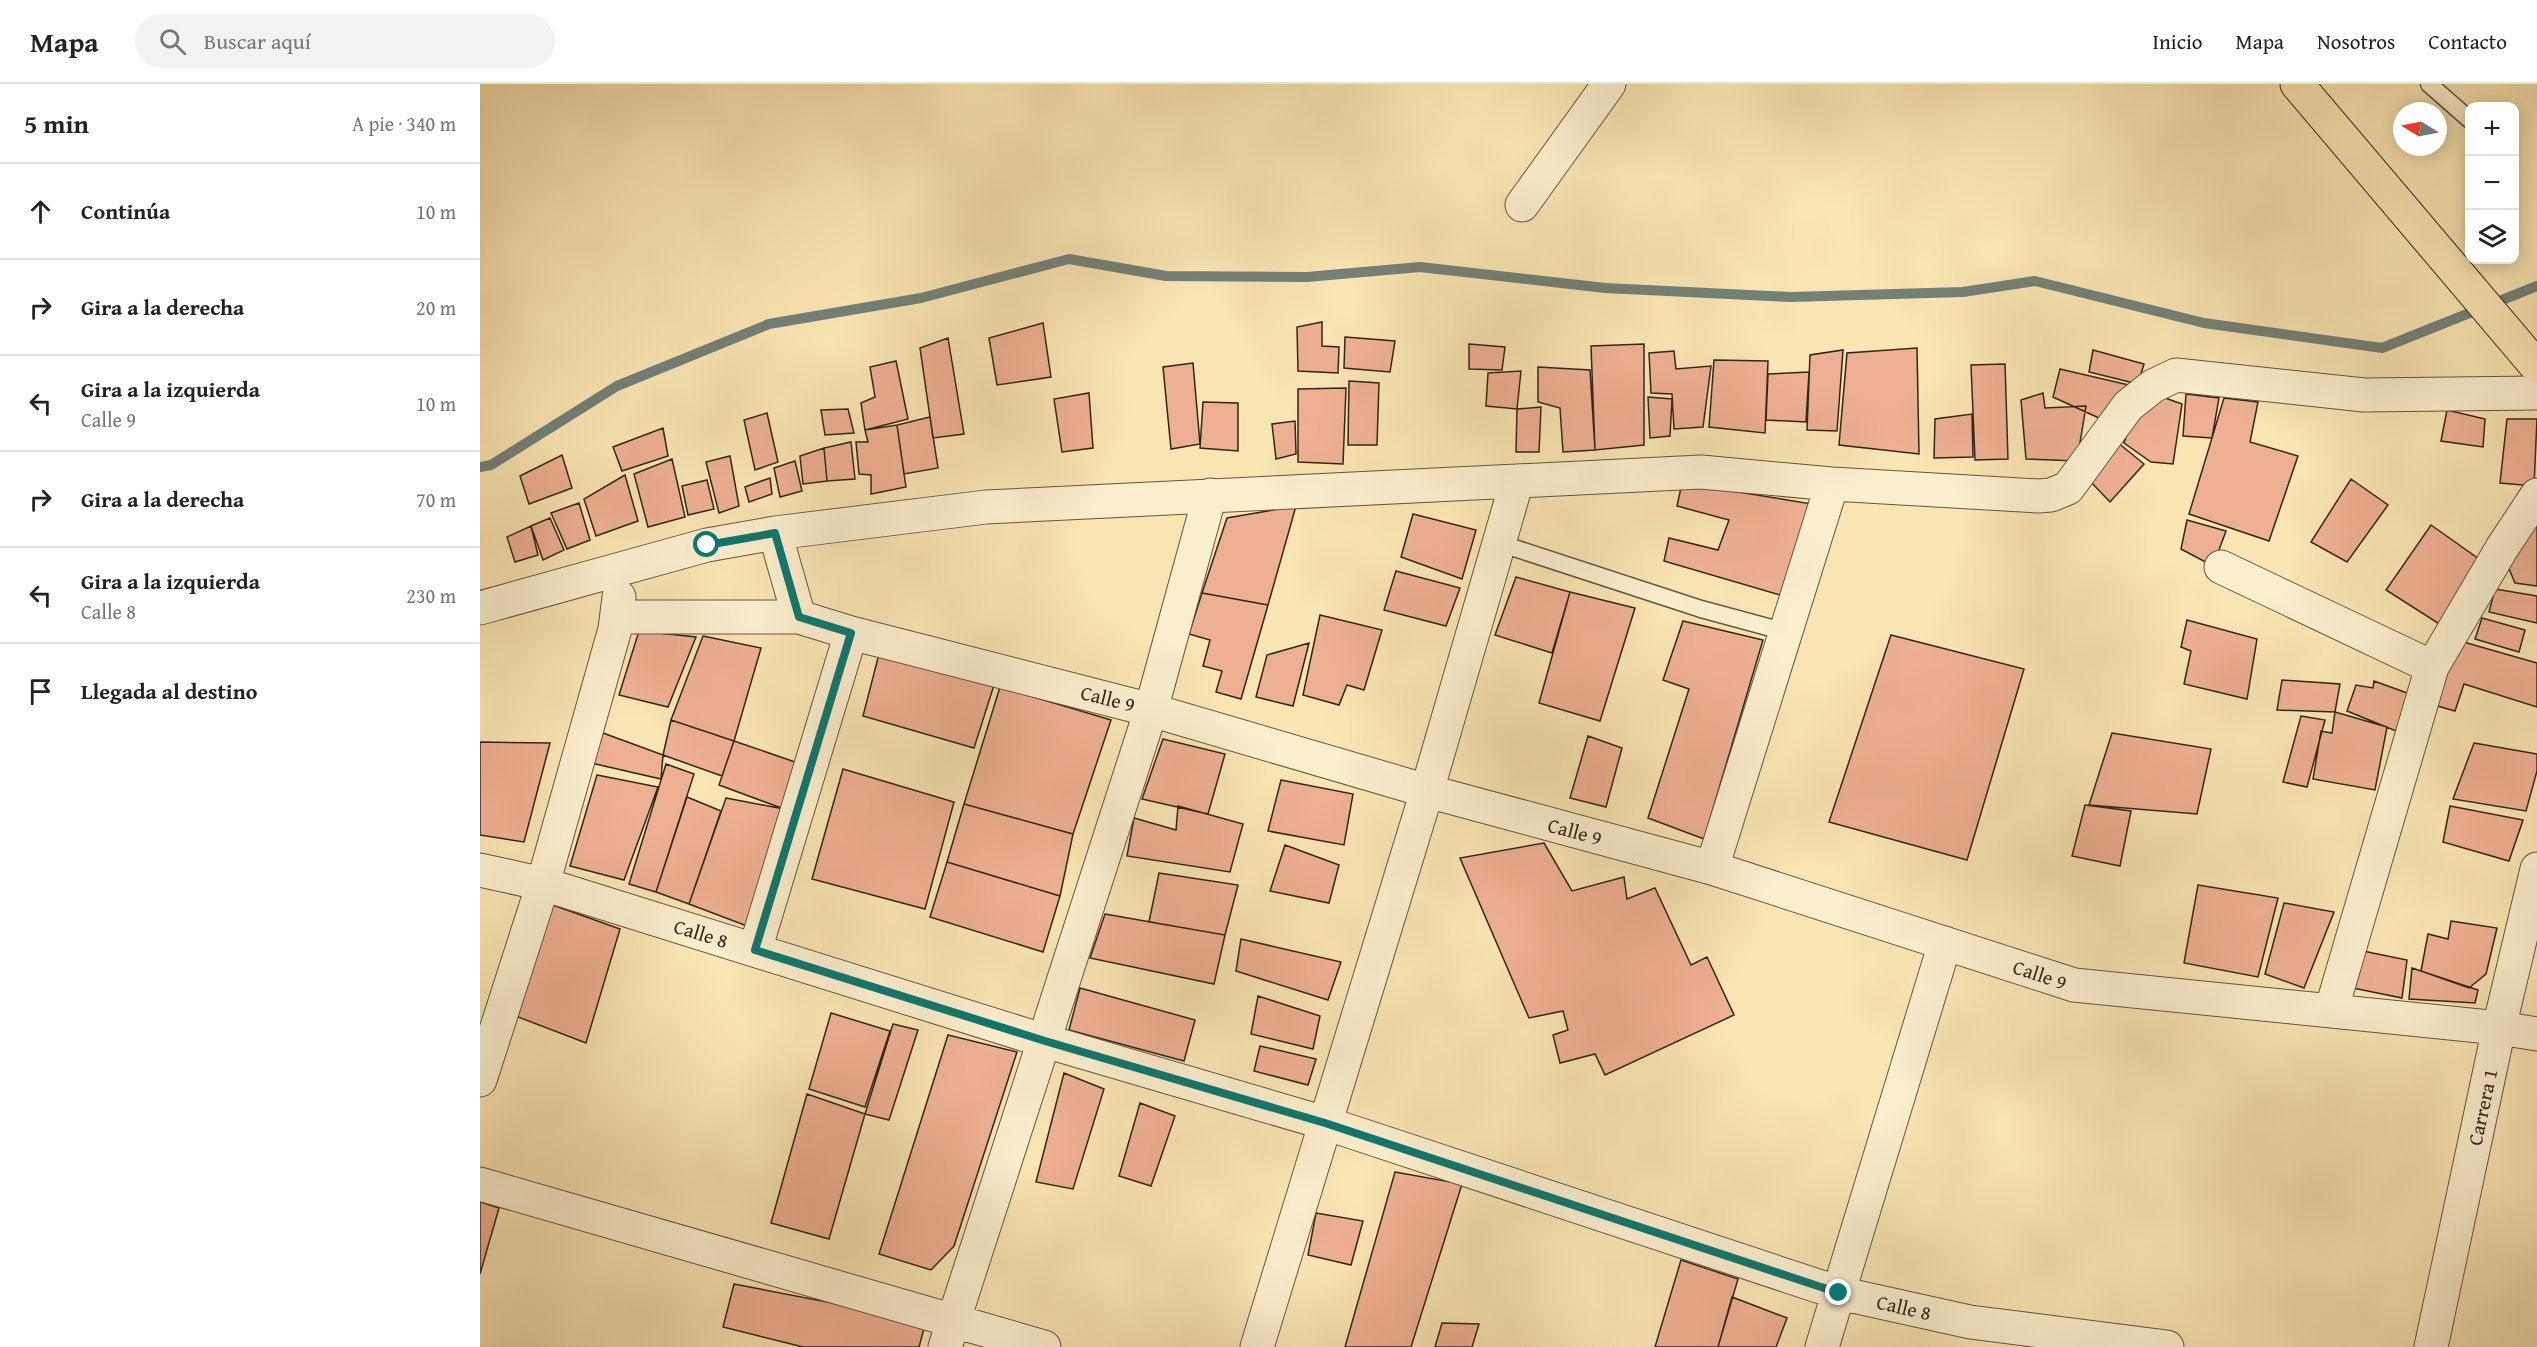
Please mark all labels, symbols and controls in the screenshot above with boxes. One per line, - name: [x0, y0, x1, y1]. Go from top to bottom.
- search box: [135, 14, 555, 68]
- text: Mapa: [30, 21, 99, 62]
- icon: search: [156, 25, 189, 58]
- text: Buscar aquí: [204, 25, 311, 57]
- text: Inicio: [2153, 26, 2203, 57]
- text: Mapa: [2236, 26, 2284, 57]
- text: Nosotros: [2317, 26, 2395, 57]
- text: Contacto: [2428, 26, 2507, 57]
- north arrow: [2393, 102, 2447, 156]
- map controls: [2465, 102, 2519, 264]
- button: +: [2465, 102, 2519, 156]
- text: 5 min: [24, 104, 89, 143]
- text: A pie · 340 m: [352, 109, 456, 138]
- button: −: [2465, 156, 2519, 210]
- icon: ahead: [24, 195, 57, 228]
- text: Continúa: [81, 195, 170, 227]
- text: 10 m: [416, 197, 456, 226]
- button: layers: [2465, 210, 2519, 264]
- icon: right: [24, 291, 57, 324]
- text: Gira a la derecha: [81, 291, 244, 323]
- text: 20 m: [416, 293, 456, 322]
- text: Gira a la izquierda: [81, 373, 260, 405]
- icon: left: [24, 387, 57, 420]
- text: 10 m: [416, 389, 456, 418]
- text: Calle 9: [81, 405, 136, 434]
- icon: right: [24, 483, 57, 516]
- text: Gira a la derecha: [81, 483, 244, 515]
- text: 70 m: [416, 485, 456, 514]
- route start: [693, 531, 719, 557]
- text: Gira a la izquierda: [81, 565, 260, 597]
- icon: left: [24, 579, 57, 612]
- text: 230 m: [406, 581, 456, 610]
- text: Calle 8: [81, 597, 136, 626]
- icon: arrive: [24, 675, 57, 708]
- text: Llegada al destino: [81, 675, 257, 707]
- street label: Calle 9: [1078, 677, 1138, 719]
- street label: Calle 9: [1545, 810, 1605, 852]
- street label: Calle 8: [670, 911, 732, 955]
- street label: Calle 9: [2009, 952, 2071, 996]
- street label: Carrera 1: [2460, 1066, 2504, 1148]
- route end: [1825, 1279, 1851, 1305]
- street label: Calle 8: [1874, 1287, 1934, 1327]

